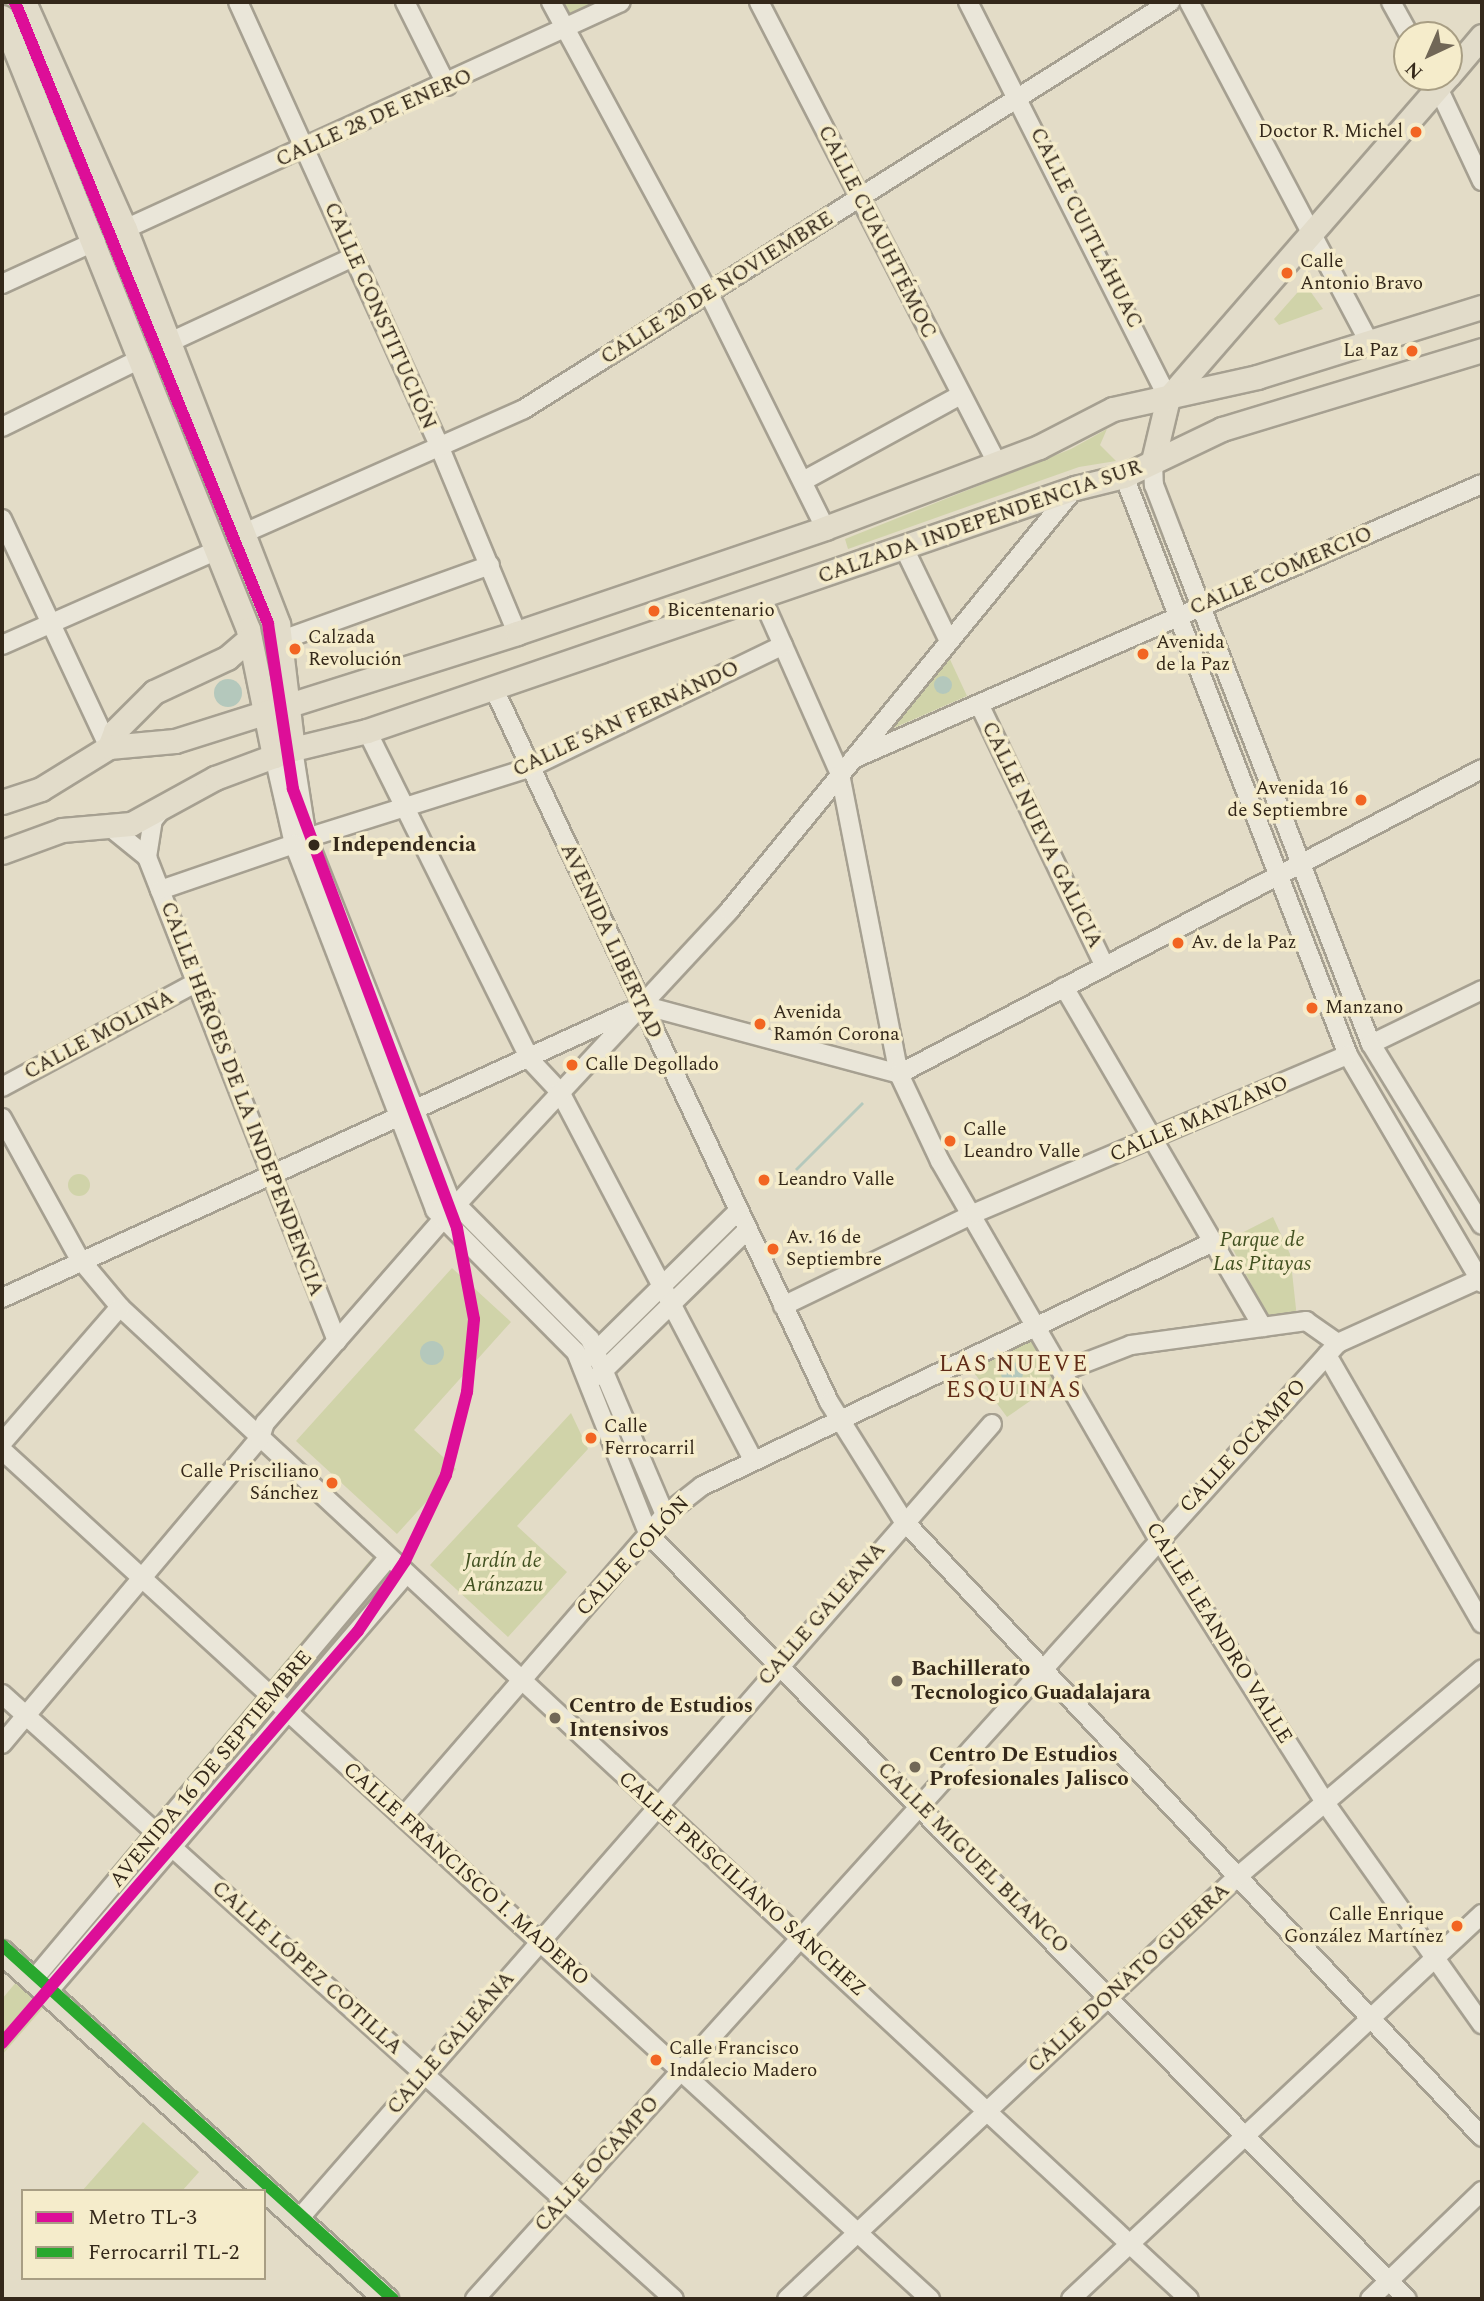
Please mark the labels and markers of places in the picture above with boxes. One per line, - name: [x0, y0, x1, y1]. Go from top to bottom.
- place label: Doctor R. Michel: [1258, 121, 1403, 143]
- marker: Doctor R. Michel: [1409, 125, 1423, 139]
- place label: Calle Antonio Bravo: [1300, 251, 1423, 295]
- marker: Calle Antonio Bravo: [1280, 266, 1294, 280]
- place label: La Paz: [1343, 340, 1399, 362]
- marker: La Paz: [1405, 344, 1419, 358]
- place label: Bicentenario: [667, 600, 775, 622]
- marker: Bicentenario: [647, 604, 661, 618]
- place label: Calzada Revolución: [308, 627, 402, 671]
- place label: Avenida de la Paz: [1156, 632, 1230, 676]
- marker: Calzada Revolución: [288, 642, 302, 656]
- marker: Avenida de la Paz: [1136, 647, 1150, 661]
- place label: Avenida 16 de Septiembre: [1228, 778, 1348, 822]
- marker: Avenida 16 de Septiembre: [1354, 793, 1368, 807]
- place label: Independencia: [332, 832, 476, 858]
- marker: Independencia: [302, 833, 326, 857]
- place label: Av. de la Paz: [1191, 932, 1297, 954]
- marker: Av. de la Paz: [1171, 936, 1185, 950]
- place label: Manzano: [1325, 997, 1403, 1019]
- marker: Manzano: [1305, 1001, 1319, 1015]
- place label: Avenida Ramón Corona: [773, 1002, 900, 1046]
- marker: Avenida Ramón Corona: [753, 1017, 767, 1031]
- place label: Calle Degollado: [585, 1054, 719, 1076]
- marker: Calle Degollado: [565, 1058, 579, 1072]
- place label: Calle Leandro Valle: [963, 1119, 1080, 1163]
- marker: Calle Leandro Valle: [943, 1134, 957, 1148]
- place label: Leandro Valle: [777, 1169, 894, 1191]
- marker: Leandro Valle: [757, 1173, 771, 1187]
- place label: Av. 16 de Septiembre: [786, 1227, 882, 1271]
- marker: Av. 16 de Septiembre: [766, 1242, 780, 1256]
- place label: Calle Ferrocarril: [604, 1416, 695, 1460]
- marker: Calle Ferrocarril: [584, 1431, 598, 1445]
- place label: Calle Prisciliano Sánchez: [180, 1461, 319, 1505]
- marker: Calle Prisciliano Sánchez: [325, 1476, 339, 1490]
- place label: Bachillerato Tecnologico Guadalajara: [911, 1656, 1151, 1706]
- marker: Bachillerato Tecnologico Guadalajara: [889, 1673, 905, 1689]
- place label: Centro de Estudios Intensivos: [569, 1693, 753, 1743]
- marker: Centro de Estudios Intensivos: [547, 1710, 563, 1726]
- place label: Centro De Estudios Profesionales Jalisco: [929, 1742, 1129, 1792]
- marker: Centro De Estudios Profesionales Jalisco: [907, 1759, 923, 1775]
- place label: Calle Enrique González Martínez: [1284, 1904, 1444, 1948]
- marker: Calle Enrique González Martínez: [1450, 1919, 1464, 1933]
- place label: Calle Francisco Indalecio Madero: [669, 2038, 817, 2082]
- marker: Calle Francisco Indalecio Madero: [649, 2053, 663, 2067]

